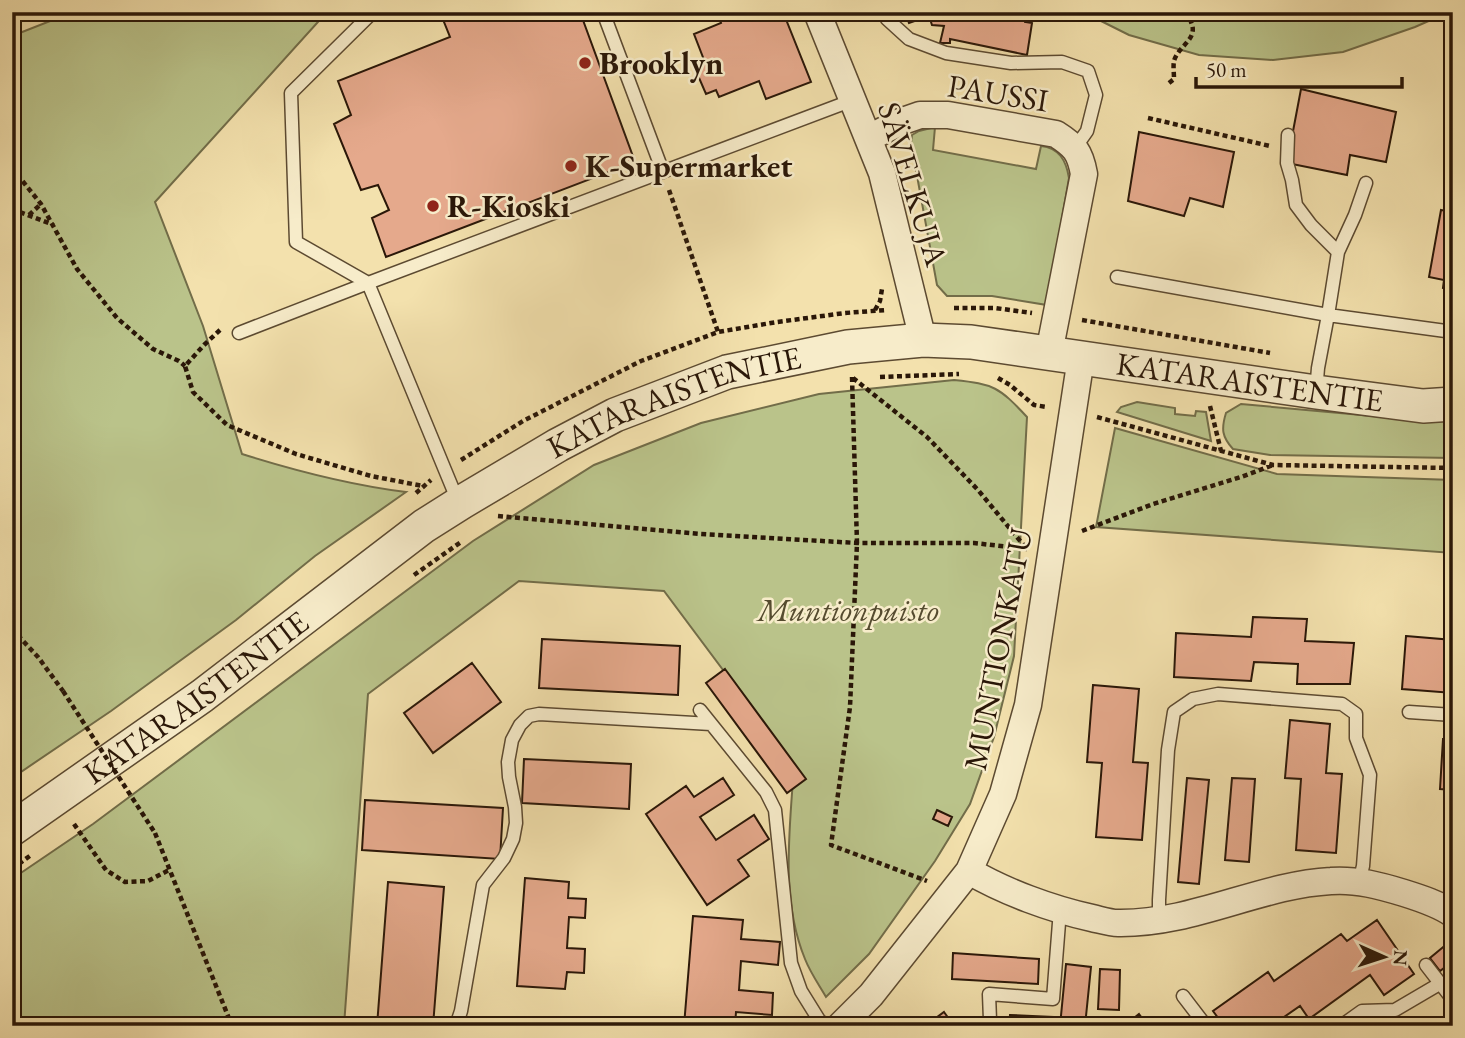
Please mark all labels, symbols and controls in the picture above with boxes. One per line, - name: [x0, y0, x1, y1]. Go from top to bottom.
- place label: Brooklyn: [599, 42, 723, 84]
- scale bar: [1196, 46, 1402, 90]
- marker: Brooklyn: [577, 55, 593, 71]
- text: 50 m: [1206, 56, 1247, 83]
- street label: PAUSSI: [945, 64, 1051, 122]
- street label: SÄVELKUJA: [868, 97, 958, 272]
- place label: K-Supermarket: [585, 145, 792, 187]
- marker: K-Supermarket: [563, 158, 579, 174]
- place label: R-Kioski: [447, 185, 570, 227]
- marker: R-Kioski: [425, 198, 441, 214]
- street label: KATARAISTENTIE: [540, 336, 805, 468]
- street label: KATARAISTENTIE: [1113, 342, 1386, 422]
- street label: MUNTIONKATU: [954, 524, 1042, 774]
- park label: Muntionpuisto: [755, 589, 939, 631]
- street label: KATARAISTENTIE: [75, 601, 317, 794]
- north arrow: [1350, 922, 1420, 992]
- text: N: [1388, 950, 1413, 967]

